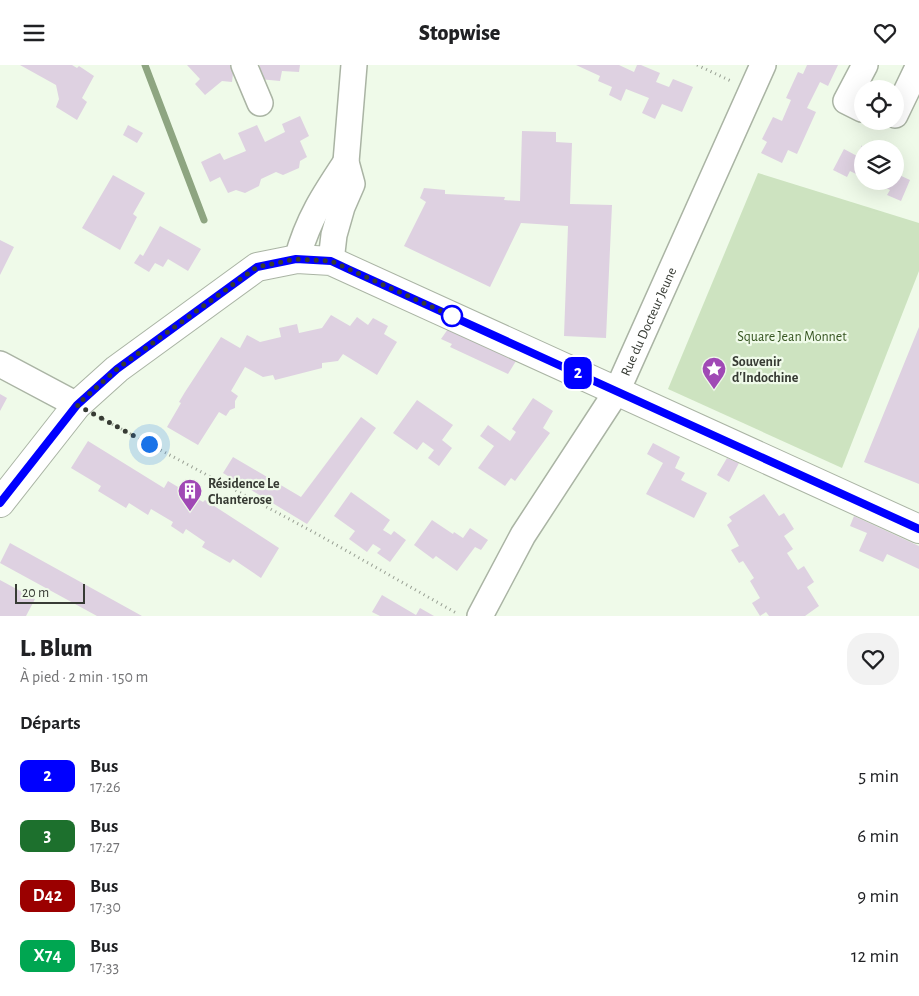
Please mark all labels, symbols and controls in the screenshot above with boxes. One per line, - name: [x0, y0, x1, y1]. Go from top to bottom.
- icon: menu: [20, 19, 48, 47]
- icon: heart: [871, 19, 899, 47]
- text: Stopwise: [419, 22, 500, 44]
- map controls: [854, 80, 904, 190]
- button: locate: [854, 80, 904, 130]
- button: layers: [854, 140, 904, 190]
- street label: Rue du Docteur Jeune: [619, 265, 679, 378]
- unlabelled marker: [441, 305, 463, 327]
- park label: Square Jean Monnet: [737, 330, 847, 344]
- place label: Souvenir d'Indochine: [732, 355, 799, 385]
- place icon: Souvenir d'Indochine: [701, 356, 727, 390]
- line badge: 2: [562, 357, 594, 389]
- text: 2: [574, 364, 582, 382]
- your location: [137, 432, 162, 457]
- place label: Résidence Le Chanterose: [208, 477, 280, 507]
- building icon: Résidence Le Chanterose: [177, 478, 203, 512]
- scale bar: [15, 581, 85, 604]
- text: 20 m: [22, 586, 49, 600]
- button: heart: [847, 633, 899, 685]
- text: L. Blum: [20, 637, 92, 661]
- text: À pied · 2 min · 150 m: [20, 669, 148, 685]
- text: Départs: [20, 714, 81, 733]
- text: Bus: [90, 757, 118, 776]
- text: 2: [43, 767, 52, 785]
- text: 5 min: [858, 767, 899, 786]
- text: 17:26: [90, 779, 121, 795]
- text: Bus: [90, 817, 118, 836]
- text: 3: [44, 827, 51, 845]
- text: 6 min: [857, 827, 899, 846]
- text: 17:27: [90, 839, 120, 855]
- text: Bus: [90, 877, 118, 896]
- text: D42: [33, 887, 62, 905]
- text: 9 min: [857, 887, 899, 906]
- text: 17:30: [90, 899, 121, 915]
- text: Bus: [90, 937, 118, 956]
- text: X74: [33, 947, 62, 965]
- text: 12 min: [851, 947, 899, 966]
- text: 17:33: [90, 959, 119, 975]

